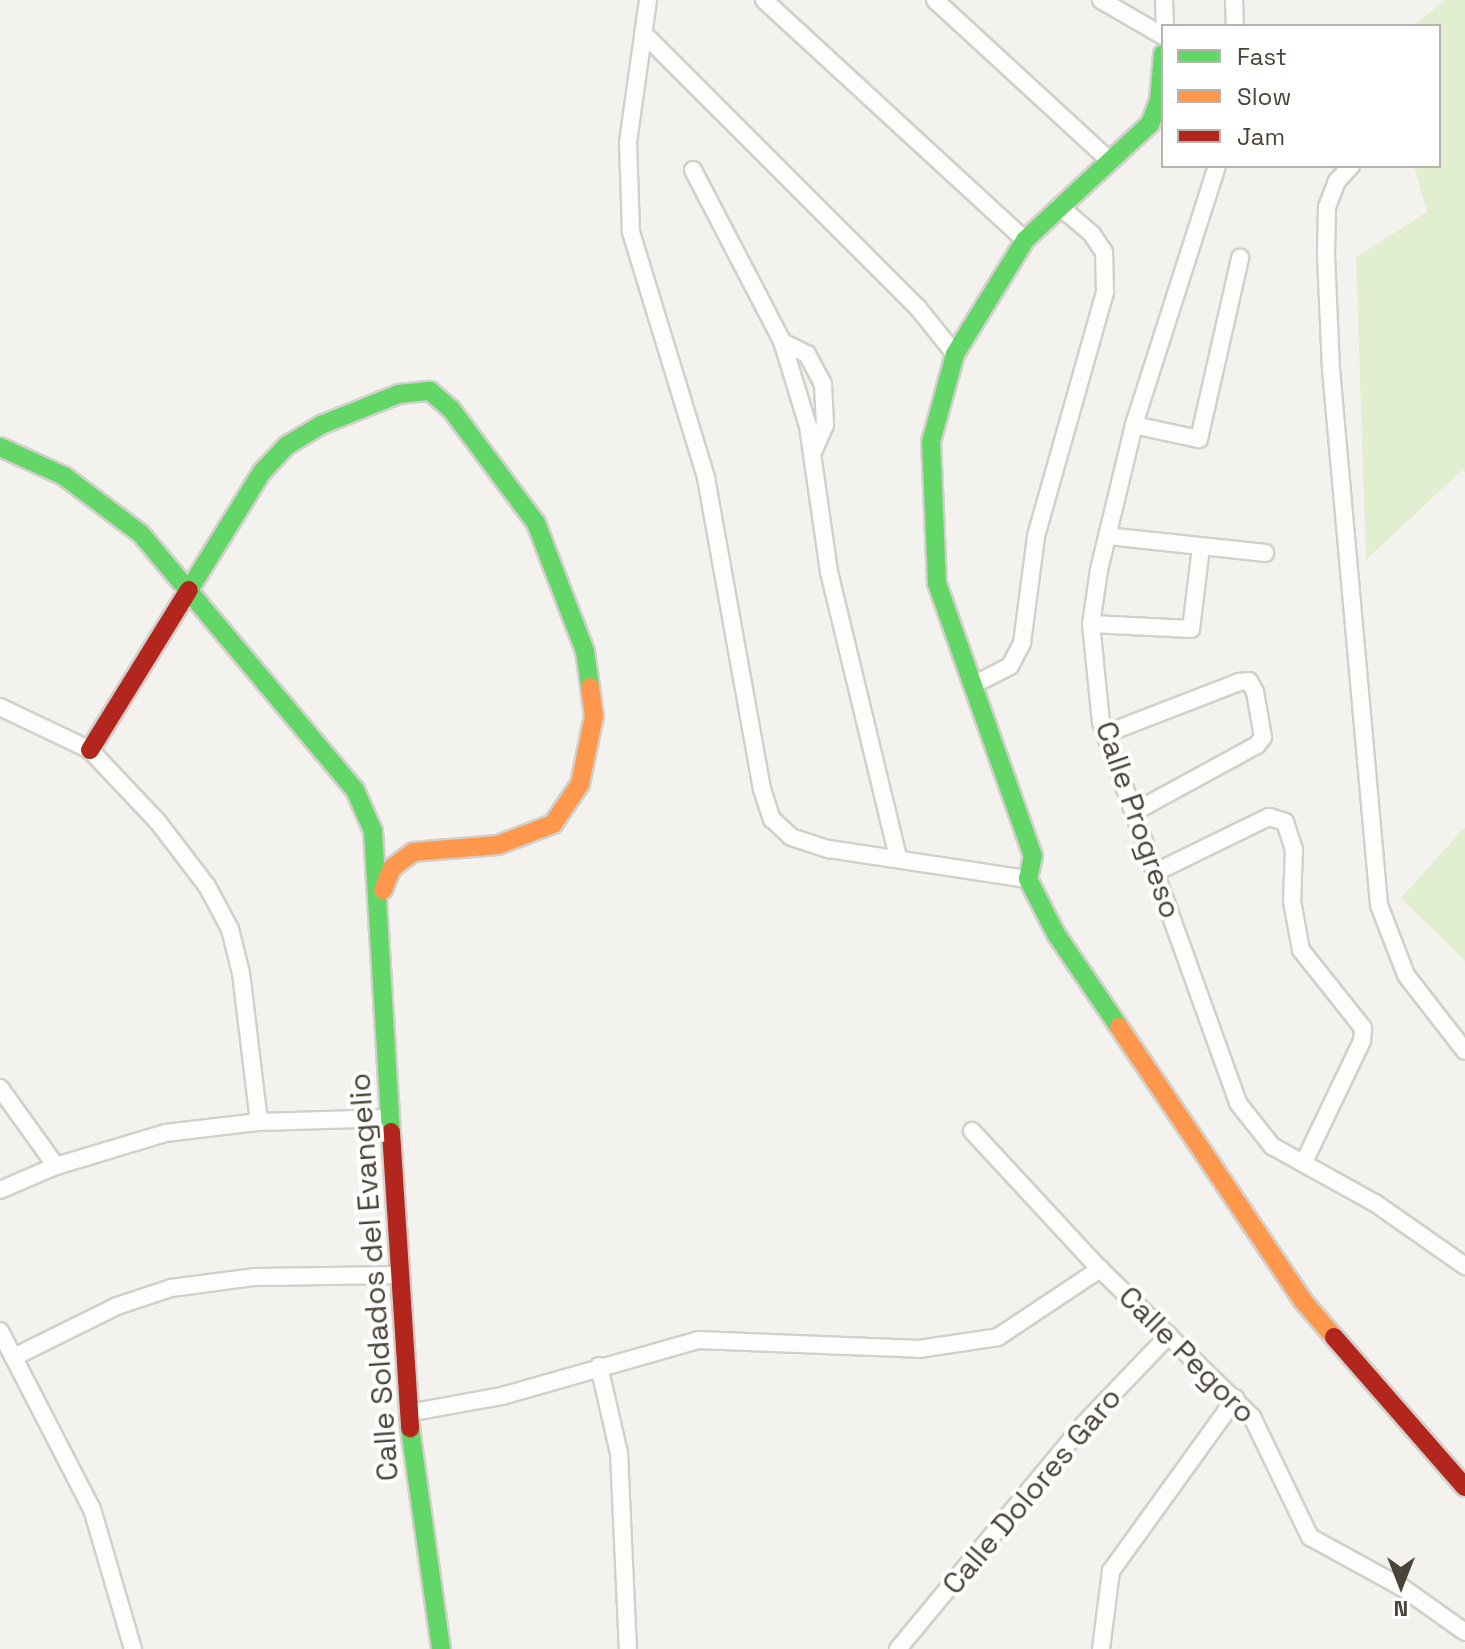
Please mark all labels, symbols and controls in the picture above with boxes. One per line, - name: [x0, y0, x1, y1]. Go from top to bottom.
- legend: [1161, 24, 1441, 168]
- text: Fast: [1237, 41, 1287, 72]
- text: Slow: [1237, 81, 1291, 112]
- text: Jam: [1237, 121, 1285, 152]
- street label: Calle Progreso: [1087, 717, 1189, 923]
- street label: Calle Soldados del Evangelio: [342, 1072, 406, 1482]
- street label: Calle Pegoro: [1111, 1279, 1263, 1431]
- street label: Calle Dolores Garo: [935, 1380, 1129, 1602]
- north arrow: [1361, 1545, 1441, 1625]
- text: N: [1394, 1595, 1408, 1623]

